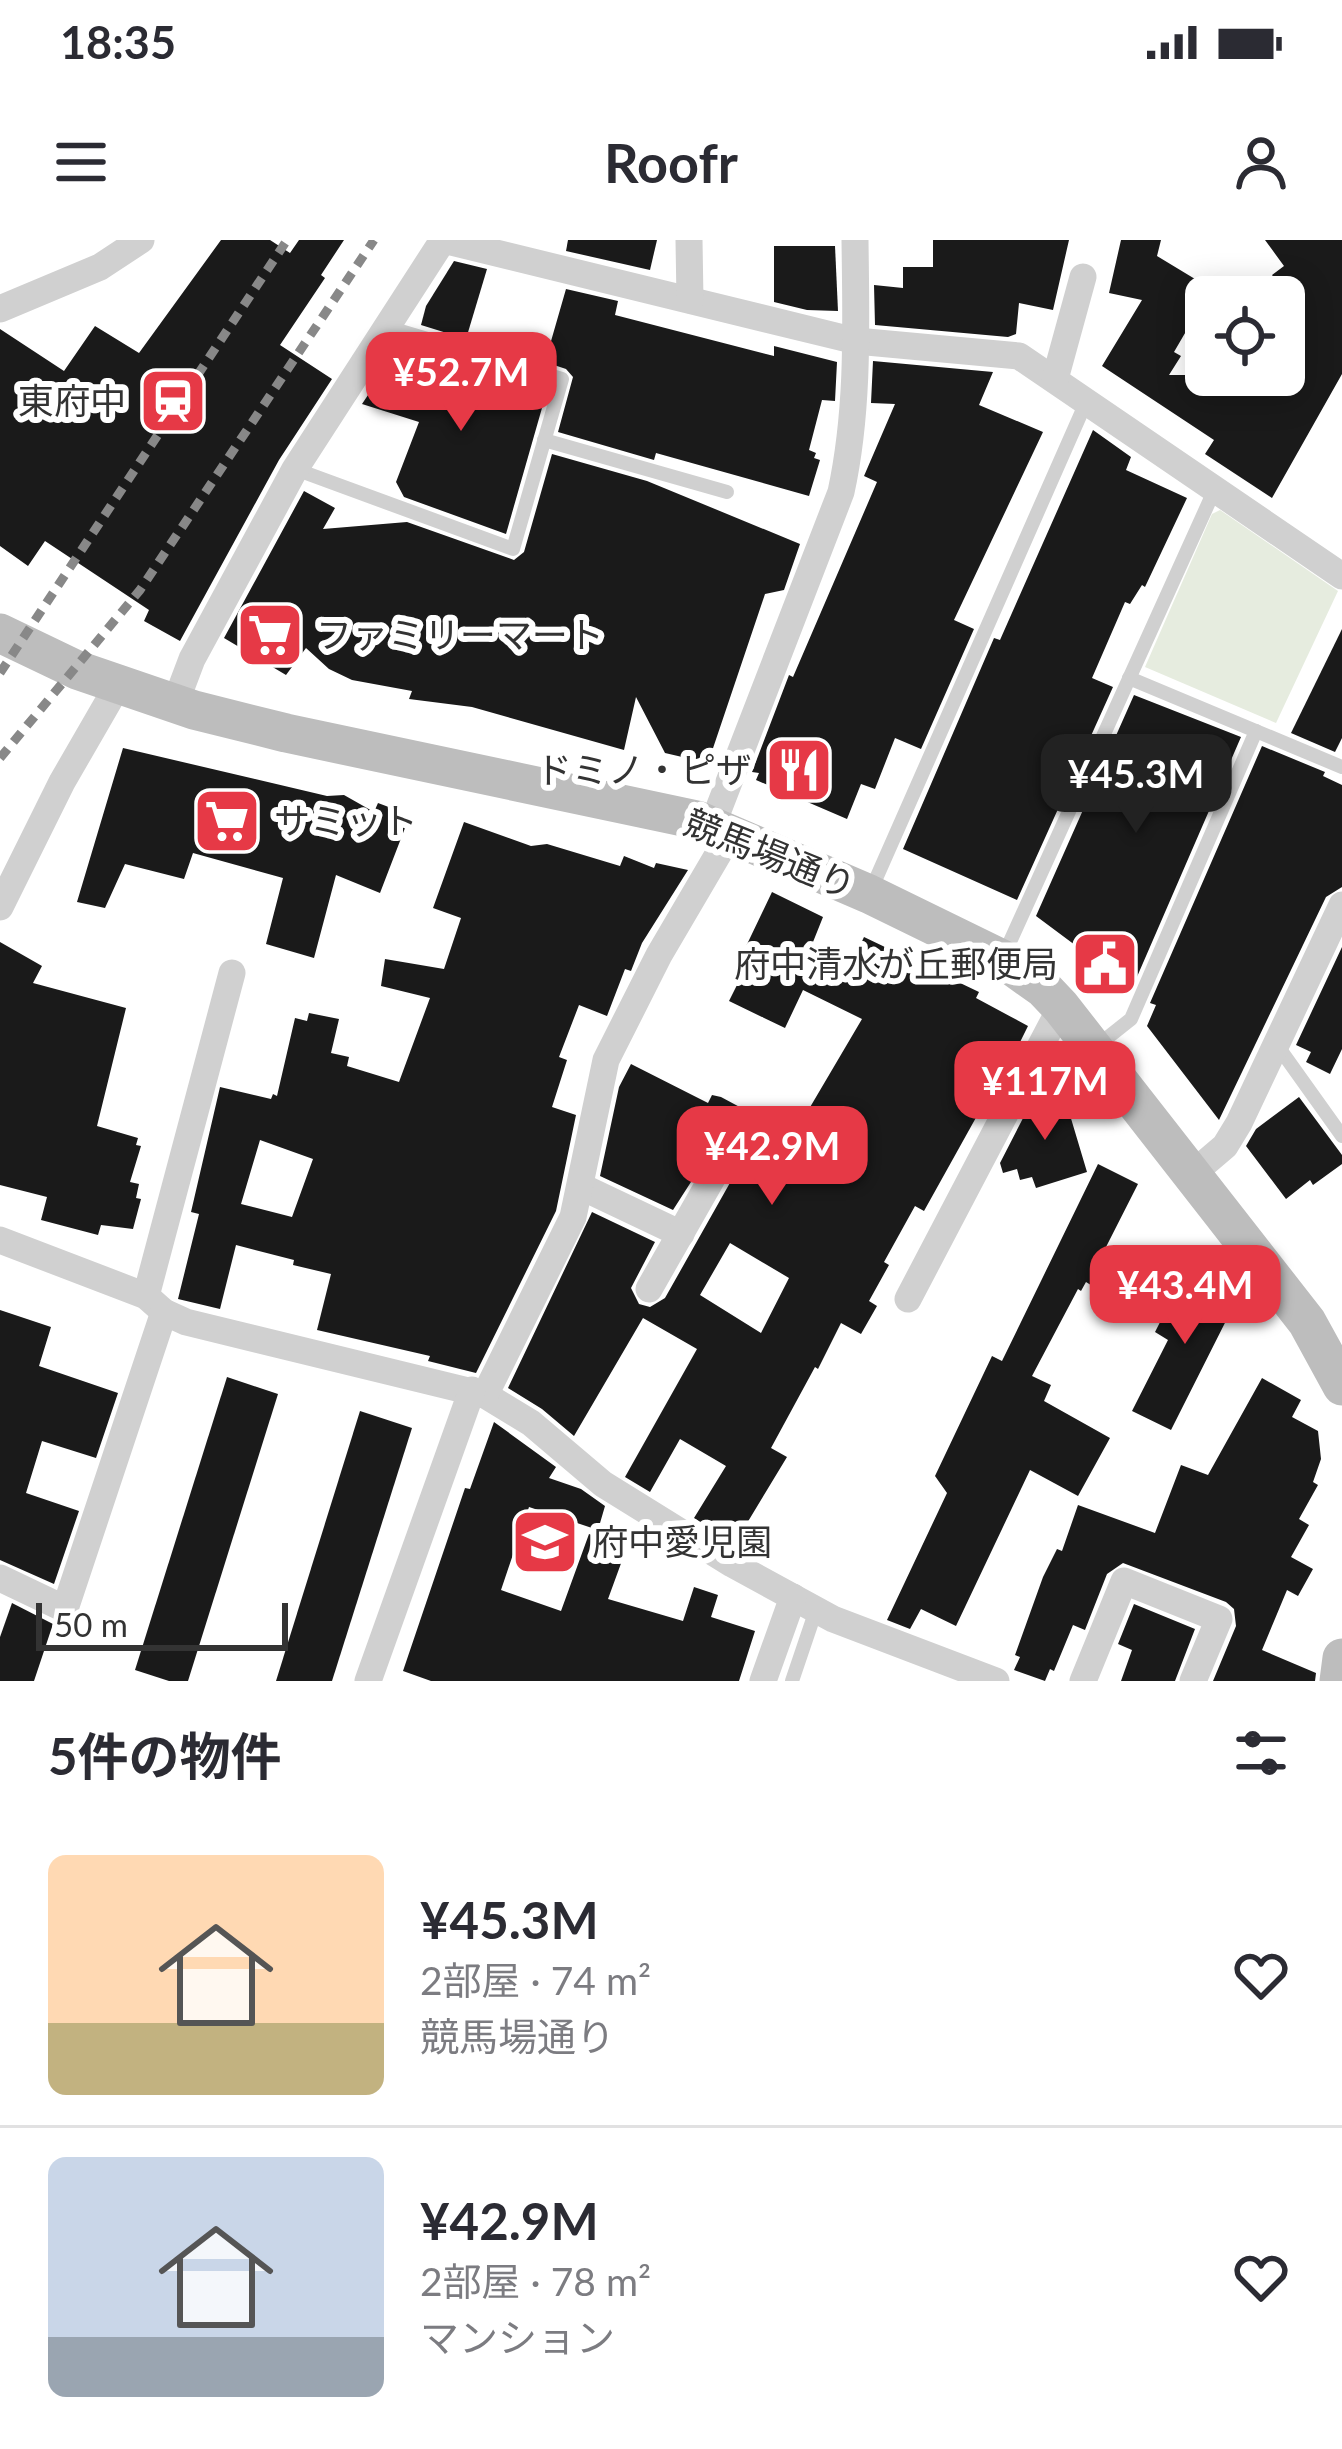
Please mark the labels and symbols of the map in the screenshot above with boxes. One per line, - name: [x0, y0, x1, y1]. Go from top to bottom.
- pin: ¥52.7M: [363, 332, 559, 434]
- station icon: 東府中: [138, 366, 208, 436]
- place label: 東府中: [18, 378, 126, 422]
- supermarket icon: ファミリーマート: [235, 600, 305, 670]
- place label: ファミリーマート: [316, 612, 604, 656]
- pin: ¥45.3M: [1038, 734, 1234, 836]
- restaurant icon: ドミノ・ピザ: [764, 735, 834, 805]
- place label: ドミノ・ピザ: [536, 747, 752, 791]
- supermarket icon: サミット: [192, 786, 262, 856]
- place label: サミット: [274, 798, 418, 842]
- street label: 競馬場通り: [679, 799, 862, 907]
- public building icon: 府中清水が丘郵便局: [1070, 929, 1140, 999]
- place label: 府中清水が丘郵便局: [734, 941, 1058, 985]
- pin: ¥117M: [961, 1041, 1129, 1143]
- pin: ¥42.9M: [674, 1106, 870, 1208]
- pin: ¥43.4M: [1087, 1245, 1283, 1347]
- school or university icon: 府中愛児園: [510, 1507, 580, 1577]
- place label: 府中愛児園: [592, 1519, 772, 1563]
- scale bar: [36, 1597, 288, 1650]

